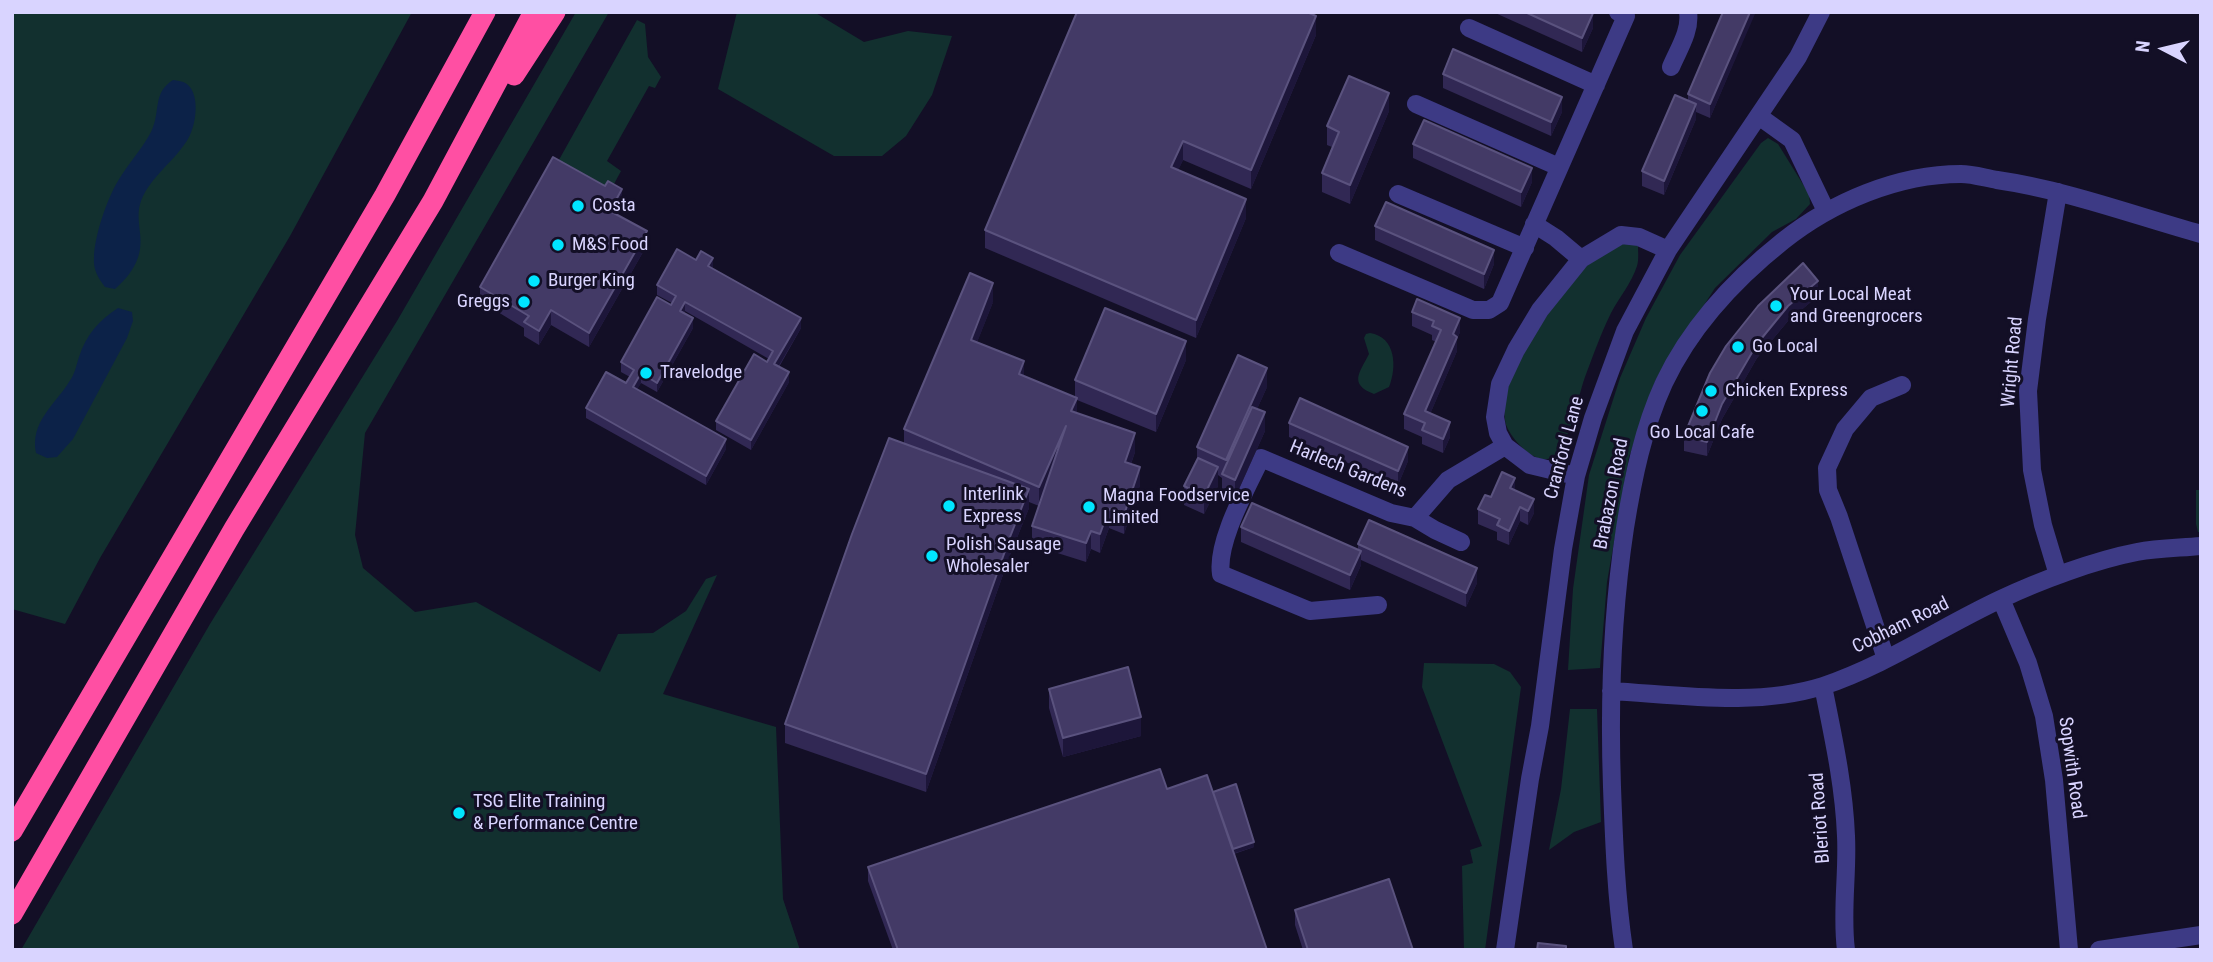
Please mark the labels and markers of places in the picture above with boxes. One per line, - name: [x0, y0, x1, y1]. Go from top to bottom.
- place label: Costa: [592, 195, 636, 217]
- marker: Costa: [570, 198, 586, 214]
- place label: M&S Food: [572, 234, 648, 256]
- marker: M&S Food: [550, 237, 566, 253]
- place label: Burger King: [548, 270, 635, 292]
- marker: Burger King: [526, 273, 542, 289]
- place label: Your Local Meat and Greengrocers: [1790, 284, 1923, 328]
- place label: Greggs: [457, 291, 510, 313]
- marker: Greggs: [516, 294, 532, 310]
- marker: Your Local Meat and Greengrocers: [1768, 298, 1784, 314]
- place label: Go Local: [1752, 336, 1818, 358]
- marker: Go Local: [1730, 339, 1746, 355]
- place label: Travelodge: [660, 362, 742, 384]
- marker: Travelodge: [638, 365, 654, 381]
- place label: Chicken Express: [1725, 380, 1848, 402]
- marker: Chicken Express: [1703, 383, 1719, 399]
- marker: Go Local Cafe: [1694, 403, 1710, 419]
- place label: Go Local Cafe: [1650, 422, 1754, 444]
- place label: Interlink Express: [963, 484, 1024, 528]
- place label: Magna Foodservice Limited: [1103, 485, 1250, 529]
- marker: Interlink Express: [941, 498, 957, 514]
- marker: Magna Foodservice Limited: [1081, 499, 1097, 515]
- place label: Polish Sausage Wholesaler: [946, 534, 1061, 578]
- marker: Polish Sausage Wholesaler: [924, 548, 940, 564]
- place label: TSG Elite Training & Performance Centre: [473, 791, 638, 835]
- marker: TSG Elite Training & Performance Centre: [451, 805, 467, 821]

